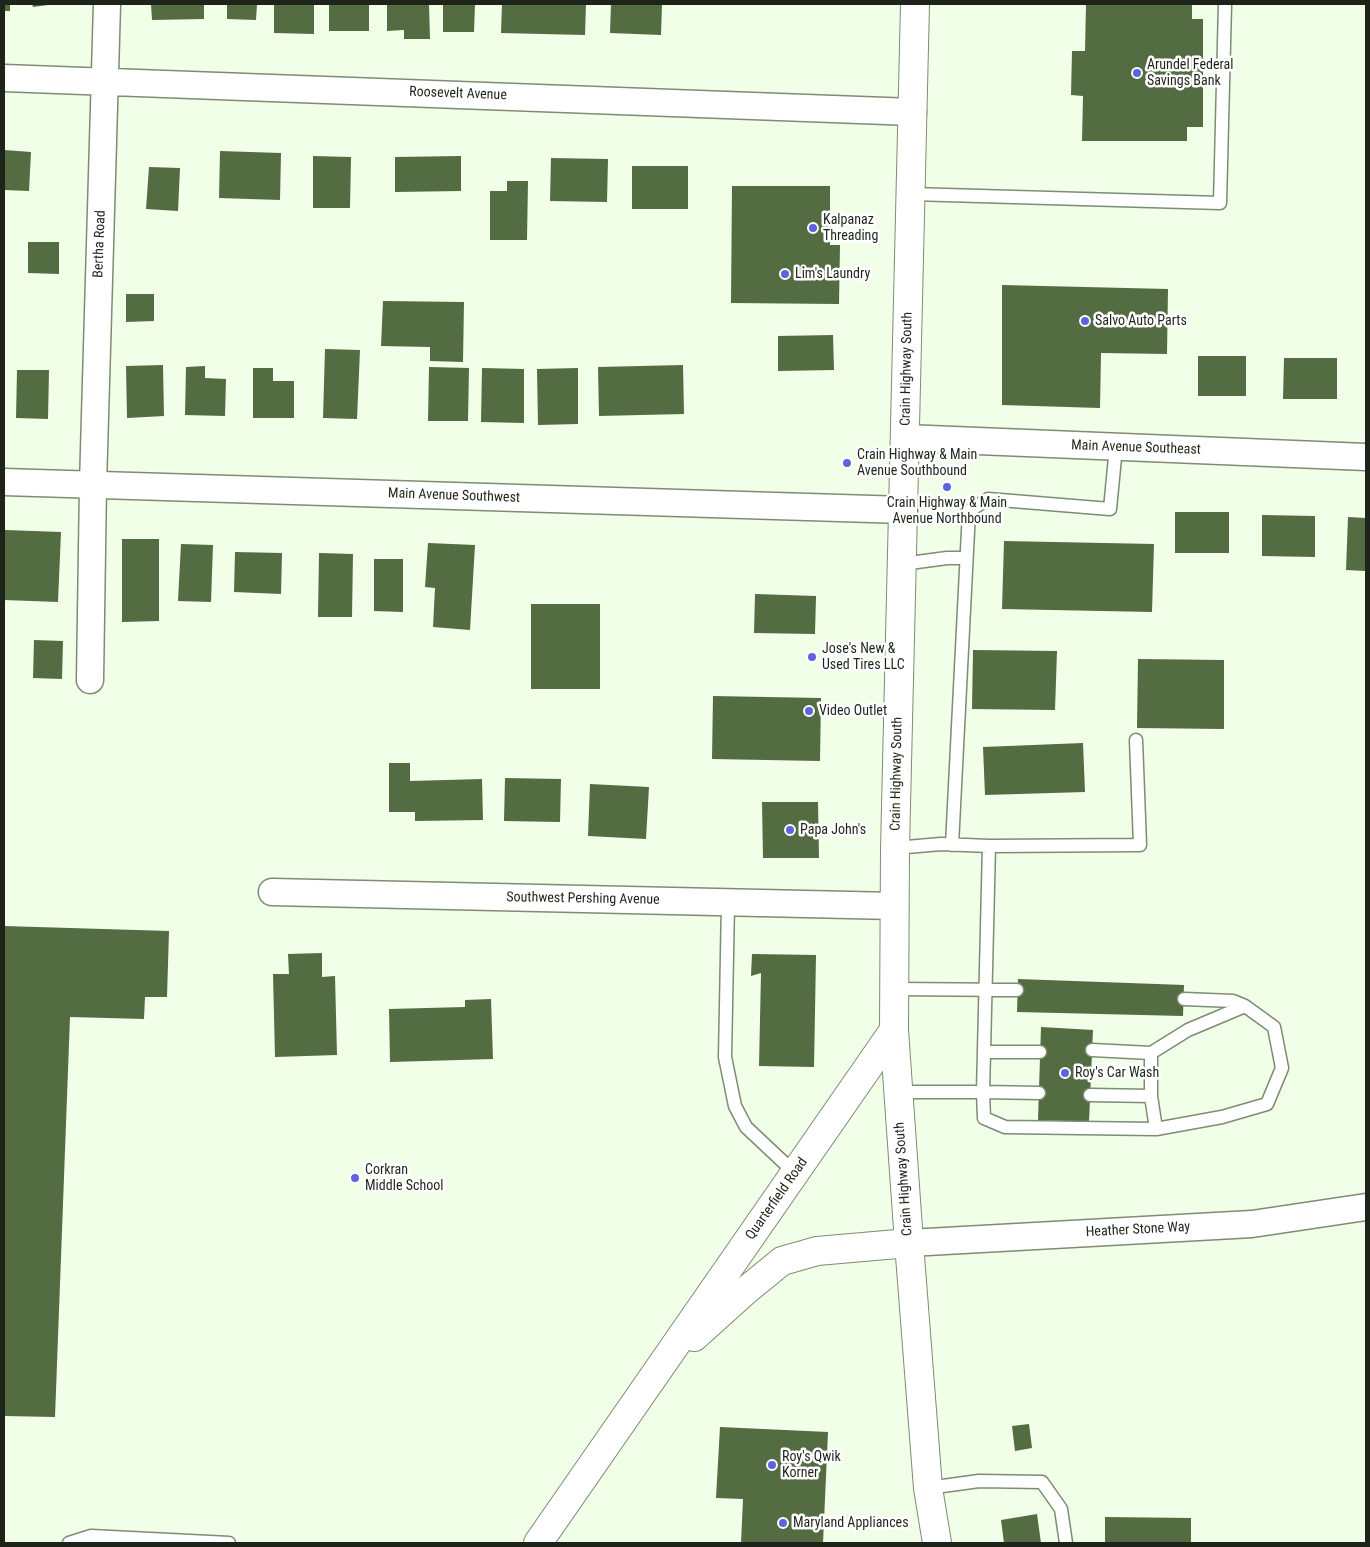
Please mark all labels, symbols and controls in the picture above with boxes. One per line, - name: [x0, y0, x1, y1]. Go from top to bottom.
- place label: Arundel Federal Savings Bank: [1147, 57, 1233, 90]
- marker: Arundel Federal Savings Bank: [1131, 67, 1143, 79]
- street label: Roosevelt Avenue: [409, 84, 507, 104]
- street label: Bertha Road: [90, 210, 110, 278]
- place label: Kalpanaz Threading: [823, 212, 878, 244]
- marker: Kalpanaz Threading: [807, 222, 819, 234]
- place label: Lim's Laundry: [795, 266, 870, 282]
- marker: Lim's Laundry: [779, 268, 791, 280]
- street label: Crain Highway South: [898, 312, 916, 426]
- place label: Salvo Auto Parts: [1095, 313, 1187, 329]
- marker: Salvo Auto Parts: [1079, 315, 1091, 327]
- street label: Main Avenue Southeast: [1071, 437, 1201, 459]
- place label: Crain Highway & Main Avenue Southbound: [857, 447, 977, 480]
- marker: Crain Highway & Main Avenue Southbound: [841, 457, 853, 469]
- marker: Crain Highway & Main Avenue Northbound: [941, 481, 953, 493]
- street label: Main Avenue Southwest: [388, 485, 520, 507]
- place label: Crain Highway & Main Avenue Northbound: [887, 495, 1007, 528]
- place label: Jose's New & Used Tires LLC: [822, 641, 905, 674]
- marker: Jose's New & Used Tires LLC: [806, 651, 818, 663]
- place label: Video Outlet: [819, 703, 887, 719]
- marker: Video Outlet: [803, 705, 815, 717]
- street label: Crain Highway South: [888, 717, 906, 831]
- place label: Papa John's: [800, 822, 866, 838]
- marker: Papa John's: [784, 824, 796, 836]
- street label: Southwest Pershing Avenue: [506, 889, 660, 909]
- place label: Roy's Car Wash: [1075, 1065, 1159, 1081]
- marker: Roy's Car Wash: [1059, 1067, 1071, 1079]
- street label: Crain Highway South: [892, 1122, 916, 1236]
- street label: Quarterfield Road: [742, 1155, 812, 1243]
- place label: Corkran Middle School: [365, 1162, 443, 1194]
- marker: Corkran Middle School: [349, 1172, 361, 1184]
- street label: Heather Stone Way: [1085, 1219, 1191, 1241]
- place label: Roy's Qwik Korner: [782, 1449, 841, 1481]
- marker: Roy's Qwik Korner: [766, 1459, 778, 1471]
- place label: Maryland Appliances: [793, 1515, 909, 1531]
- marker: Maryland Appliances: [777, 1517, 789, 1529]

